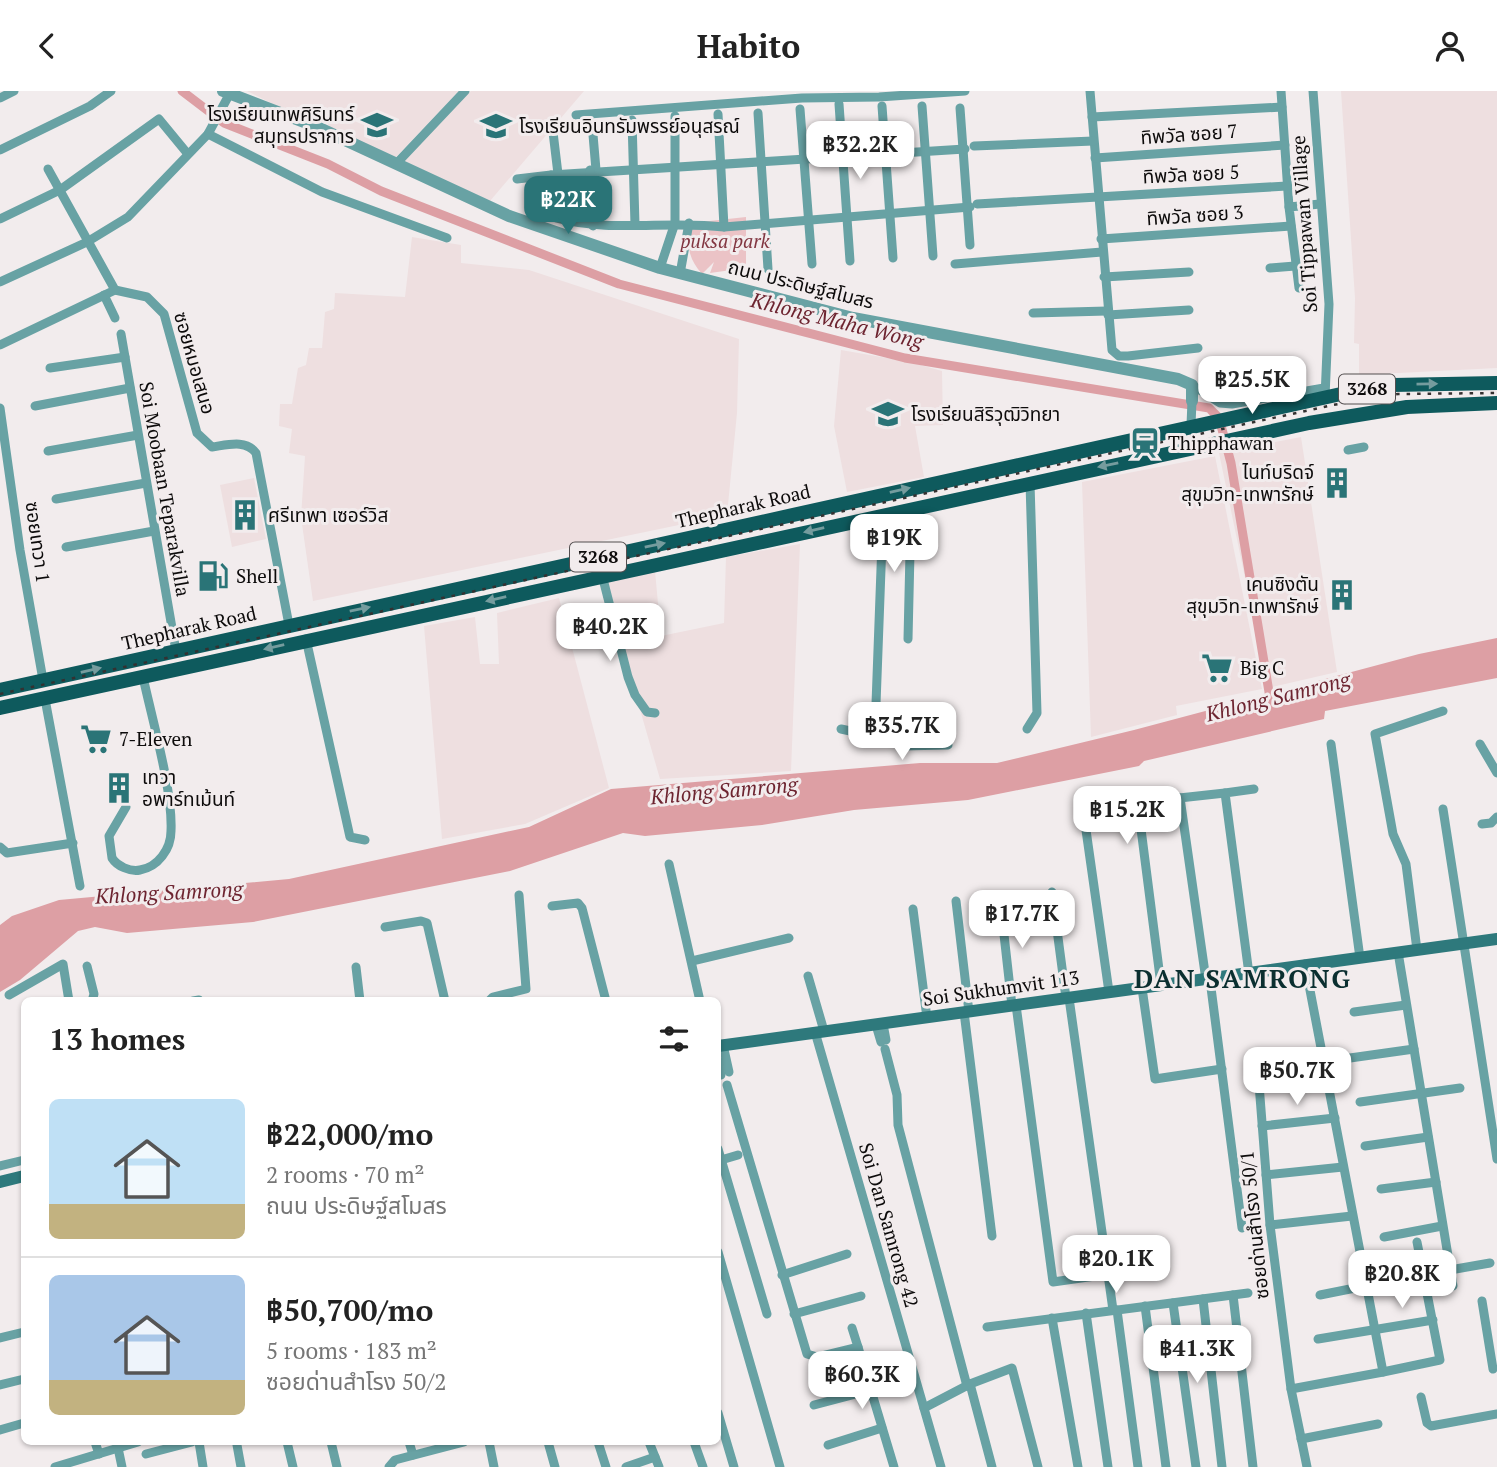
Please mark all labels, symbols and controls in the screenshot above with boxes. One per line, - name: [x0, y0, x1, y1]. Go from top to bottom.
- text: Habito: [697, 25, 800, 67]
- icon: back: [28, 27, 66, 65]
- icon: person: [1431, 27, 1469, 65]
- place label: โรงเรียนเทพศิรินทร์ สมุทรปราการ: [207, 101, 355, 148]
- school or university icon: โรงเรียนเทพศิรินทร์ สมุทรปราการ: [360, 108, 394, 142]
- school or university icon: โรงเรียนอินทรัมพรรย์อนุสรณ์: [479, 109, 513, 143]
- place label: โรงเรียนอินทรัมพรรย์อนุสรณ์: [519, 113, 740, 138]
- street label: ทิพวัล ซอย 7: [1140, 118, 1238, 149]
- pin: ฿32.2K: [803, 122, 917, 181]
- text: ฿32.2K: [822, 128, 898, 159]
- street label: Soi Tippawan Village: [1285, 135, 1322, 314]
- street label: ทิพวัล ซอย 5: [1142, 158, 1240, 189]
- pin: ฿22K: [527, 177, 609, 236]
- text: ฿22K: [540, 183, 596, 214]
- street label: ทิพวัล ซอย 3: [1146, 199, 1244, 230]
- park label: puksa park: [680, 228, 771, 253]
- street label: ถนน ประดิษฐ์สโมสร: [726, 253, 877, 314]
- water label: Khlong Maha Wong: [747, 285, 928, 355]
- street label: ซอยหมอเสนอ: [169, 309, 222, 417]
- pin: ฿25.5K: [1195, 357, 1309, 416]
- text: ฿25.5K: [1214, 363, 1290, 394]
- road number: 3268: [1339, 375, 1395, 403]
- one-way arrow: [1417, 378, 1439, 389]
- street label: Soi Moobaan Teparakvilla: [134, 380, 197, 599]
- school or university icon: โรงเรียนสิริวุฒิวิทยา: [871, 397, 905, 431]
- place label: โรงเรียนสิริวุฒิวิทยา: [911, 401, 1060, 426]
- station icon: Thipphawan: [1128, 426, 1162, 460]
- place label: Thipphawan: [1168, 430, 1274, 455]
- place label: ไนท์บริดจ์ สุขุมวิท-เทพารักษ์: [1181, 459, 1314, 506]
- one-way arrow: [1097, 460, 1119, 471]
- building icon: ไนท์บริดจ์ สุขุมวิท-เทพารักษ์: [1320, 466, 1354, 500]
- street label: Thepharak Road: [673, 478, 813, 533]
- one-way arrow: [890, 485, 912, 496]
- building icon: ศรีเทพา เซอร์วิส: [228, 498, 262, 532]
- street label: ซอยเทวา 1: [20, 500, 57, 584]
- place label: ศรีเทพา เซอร์วิส: [268, 502, 388, 527]
- pin: ฿19K: [853, 515, 935, 574]
- text: ฿19K: [866, 521, 922, 552]
- one-way arrow: [803, 525, 825, 536]
- one-way arrow: [644, 540, 666, 551]
- road number: 3268: [570, 543, 626, 571]
- fuel station icon: Shell: [196, 559, 230, 593]
- place label: Shell: [236, 563, 278, 588]
- place label: เคนซิงตัน สุขุมวิท-เทพารักษ์: [1186, 571, 1319, 618]
- building icon: เคนซิงตัน สุขุมวิท-เทพารักษ์: [1325, 578, 1359, 612]
- one-way arrow: [485, 593, 507, 604]
- street label: Thepharak Road: [119, 600, 259, 655]
- pin: ฿40.2K: [553, 603, 667, 663]
- one-way arrow: [349, 604, 371, 615]
- text: ฿40.2K: [572, 610, 648, 641]
- one-way arrow: [262, 641, 284, 652]
- supermarket icon: Big C: [1200, 651, 1234, 685]
- place label: Big C: [1240, 655, 1284, 680]
- one-way arrow: [80, 664, 102, 675]
- water label: Khlong Samrong: [1202, 664, 1355, 728]
- pin: ฿35.7K: [845, 703, 959, 762]
- text: ฿35.7K: [864, 709, 940, 740]
- supermarket icon: 7-Eleven: [79, 722, 113, 756]
- place label: 7-Eleven: [119, 726, 192, 751]
- place label: เทวา อพาร์ทเม้นท์: [142, 764, 235, 811]
- water label: Khlong Samrong: [648, 769, 801, 810]
- building icon: เทวา อพาร์ทเม้นท์: [102, 771, 136, 805]
- pin: ฿15.2K: [1070, 787, 1184, 846]
- text: ฿15.2K: [1089, 793, 1165, 824]
- water label: Khlong Samrong: [93, 874, 245, 910]
- pin: ฿17.7K: [965, 891, 1079, 950]
- text: ฿17.7K: [985, 897, 1059, 928]
- district label: DAN SAMRONG: [1134, 961, 1352, 995]
- street label: Soi Sukhumvit 113: [921, 964, 1081, 1011]
- text: 13 homes: [49, 1019, 185, 1059]
- icon: filters: [655, 1020, 693, 1058]
- pin: ฿50.7K: [1240, 1047, 1354, 1107]
- text: ฿50.7K: [1259, 1054, 1335, 1085]
- text: ฿22,000/mo: [266, 1114, 433, 1154]
- icon: home: [105, 1127, 189, 1211]
- street label: Soi Dan Samrong 42: [854, 1140, 925, 1310]
- street label: ซอยด่านสำโรง 50/1: [1233, 1150, 1274, 1300]
- text: 2 rooms · 70 m²: [266, 1159, 425, 1190]
- text: ถนน ประดิษฐ์สโมสร: [266, 1190, 447, 1221]
- pin: ฿20.1K: [1059, 1235, 1173, 1295]
- text: ฿20.1K: [1078, 1242, 1154, 1273]
- pin: ฿20.8K: [1345, 1251, 1459, 1310]
- text: ฿20.8K: [1364, 1257, 1440, 1288]
- text: ฿50,700/mo: [266, 1290, 433, 1330]
- icon: home: [105, 1303, 189, 1387]
- pin: ฿41.3K: [1140, 1325, 1254, 1385]
- text: ฿41.3K: [1159, 1332, 1235, 1363]
- text: 5 rooms · 183 m²: [266, 1335, 437, 1366]
- pin: ฿60.3K: [805, 1351, 919, 1411]
- text: ฿60.3K: [824, 1358, 900, 1389]
- text: ซอยด่านสำโรง 50/2: [266, 1366, 446, 1397]

